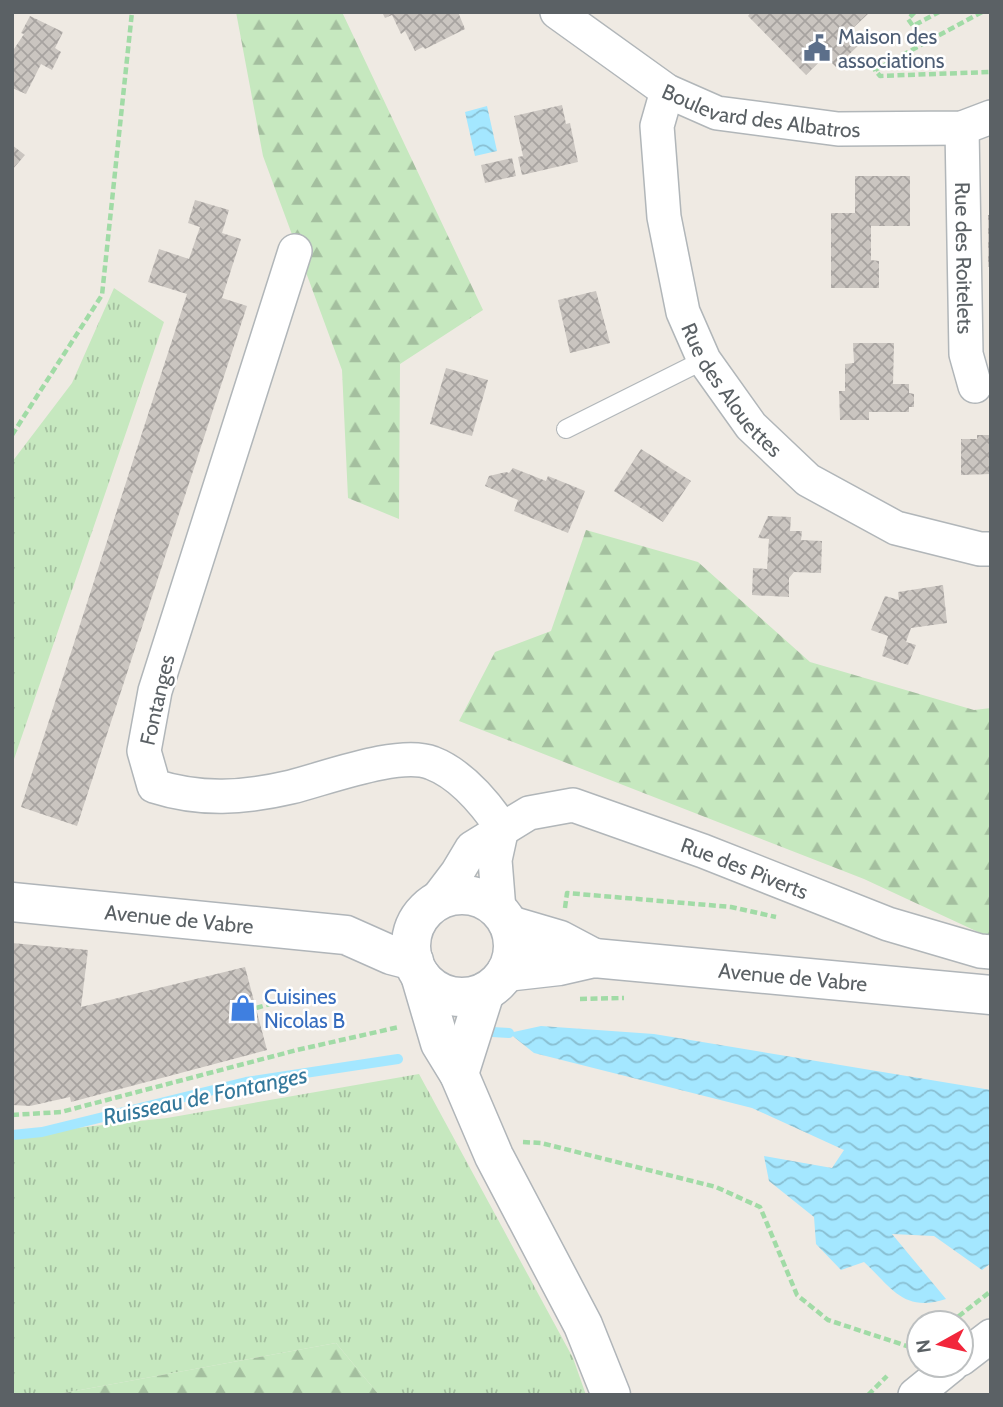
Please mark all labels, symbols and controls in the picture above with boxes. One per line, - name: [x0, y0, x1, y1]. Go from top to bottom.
- place label: Maison des associations: [838, 24, 945, 73]
- public building icon: Maison des associations: [802, 33, 832, 63]
- street label: Boulevard des Albatros: [659, 78, 861, 142]
- street label: Rue des Roitelets: [950, 182, 978, 335]
- street label: Rue des Alouettes: [677, 319, 788, 462]
- street label: Fontanges: [134, 652, 180, 748]
- street label: Rue des Piverts: [678, 832, 812, 904]
- street label: Avenue de Vabre: [104, 899, 255, 938]
- street label: Avenue de Vabre: [717, 957, 869, 996]
- place label: Cuisines Nicolas B: [264, 984, 345, 1033]
- shop icon: Cuisines Nicolas B: [228, 993, 258, 1023]
- water label: Ruisseau de Fontanges: [100, 1061, 310, 1131]
- north arrow: [905, 1309, 975, 1379]
- text: N: [911, 1338, 936, 1355]

